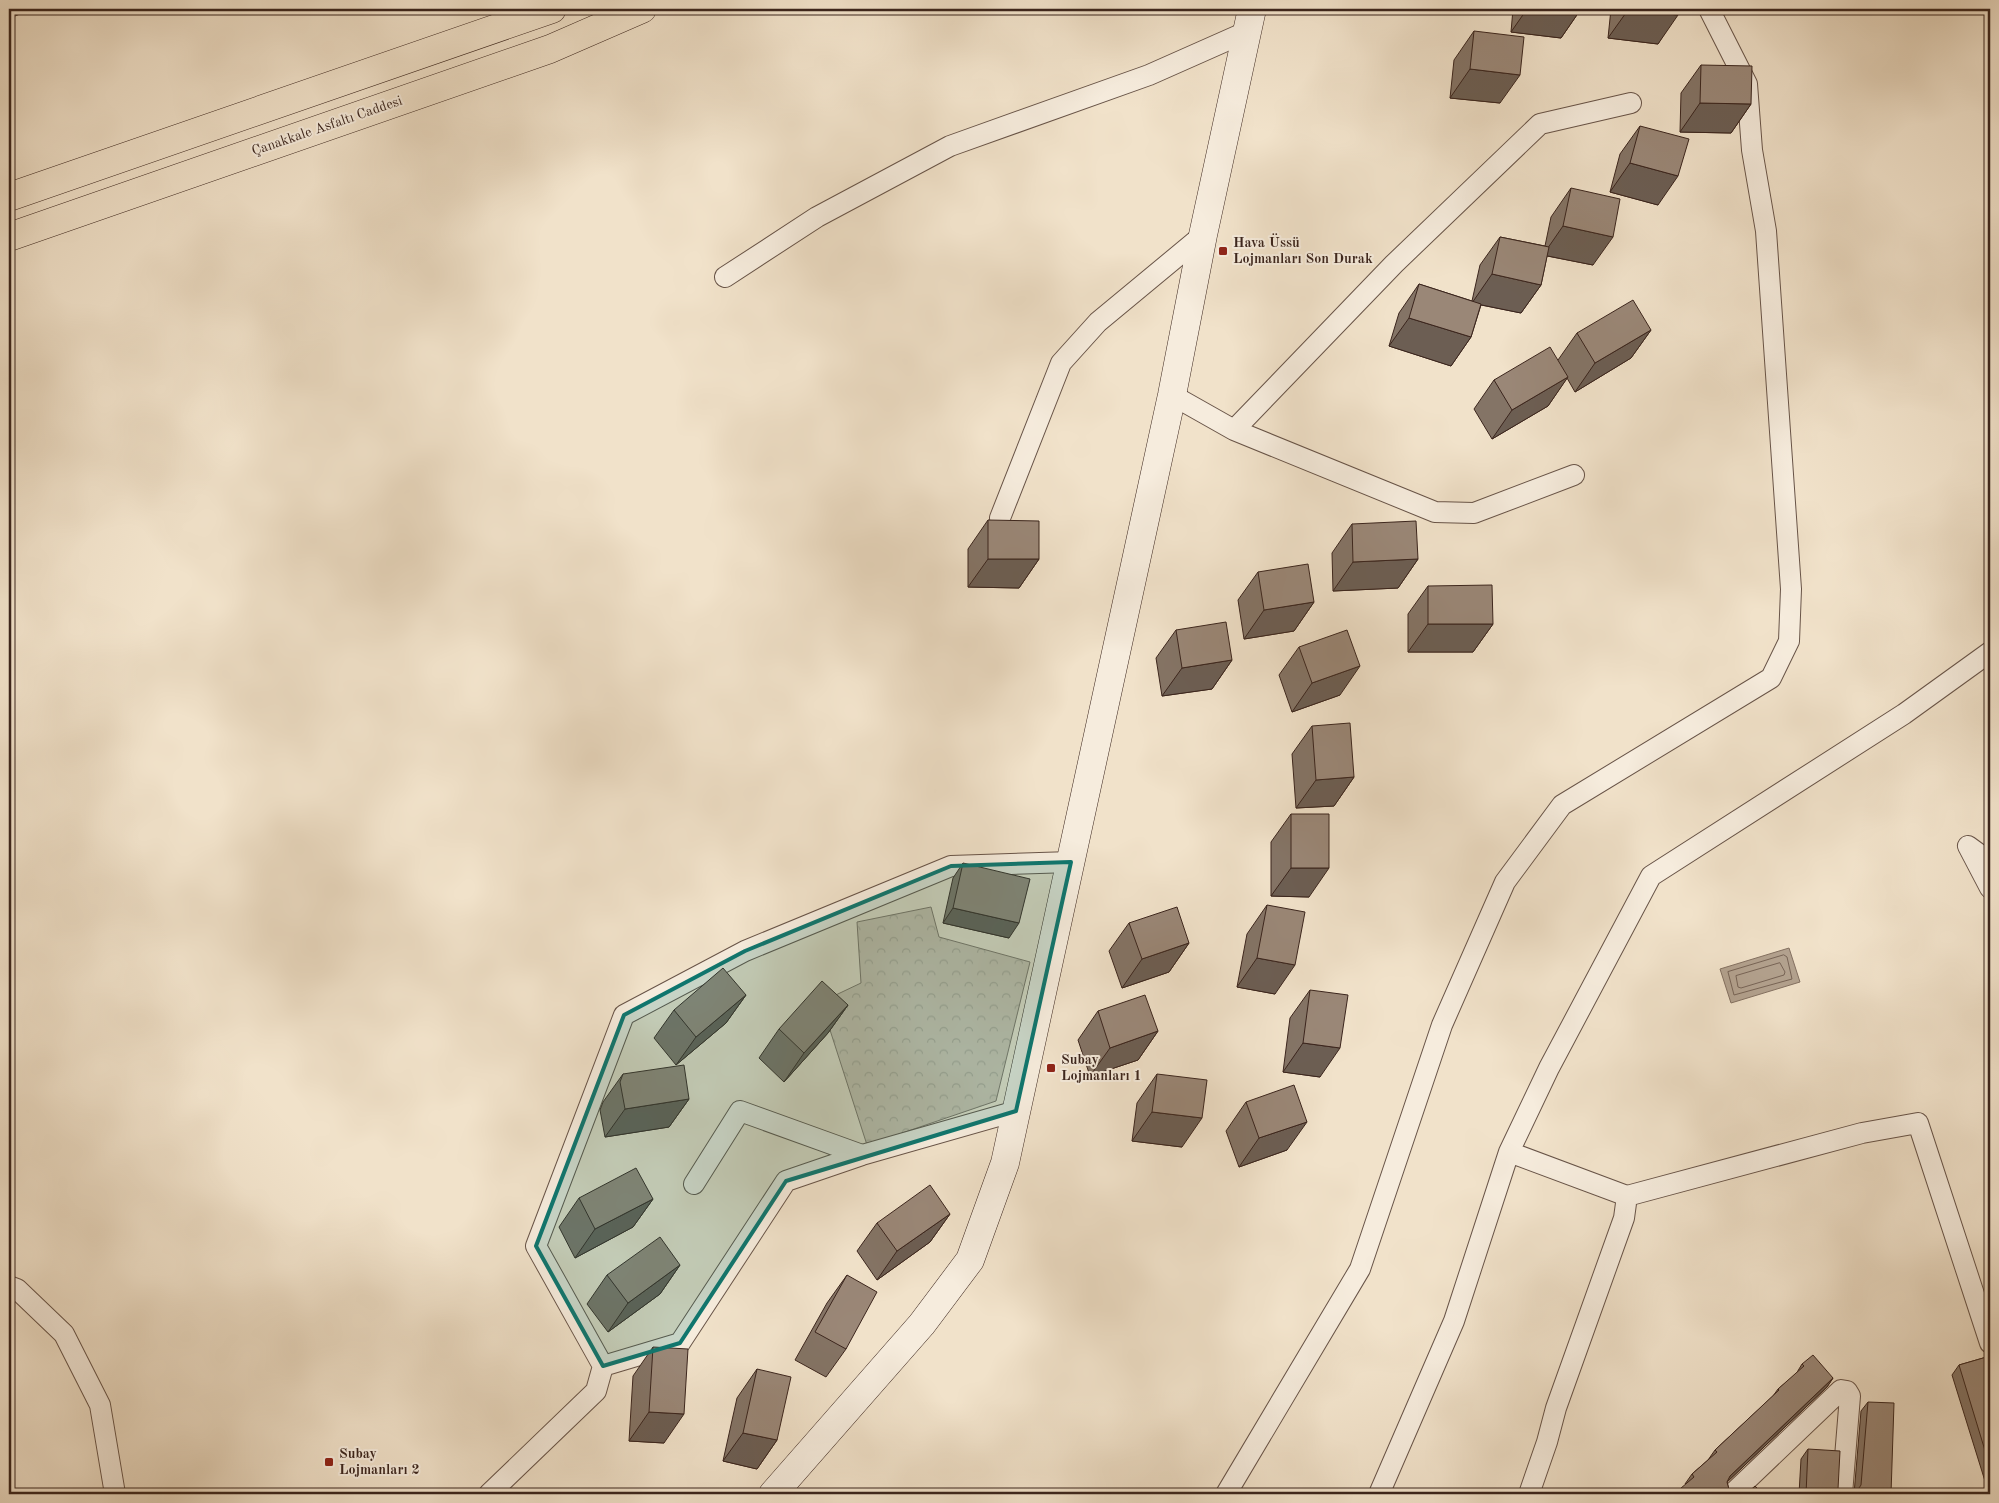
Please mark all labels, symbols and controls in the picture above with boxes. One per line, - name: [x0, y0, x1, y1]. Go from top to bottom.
- street label: Çanakkale Asfaltı Caddesi: [250, 94, 404, 158]
- place label: Hava Üssü Lojmanları Son Durak: [1233, 233, 1373, 266]
- marker: Hava Üssü Lojmanları Son Durak: [1217, 245, 1229, 257]
- place label: Subay Lojmanları 1: [1061, 1053, 1142, 1083]
- marker: Subay Lojmanları 1: [1045, 1062, 1057, 1074]
- place label: Subay Lojmanları 2: [339, 1447, 420, 1477]
- marker: Subay Lojmanları 2: [323, 1456, 335, 1468]

